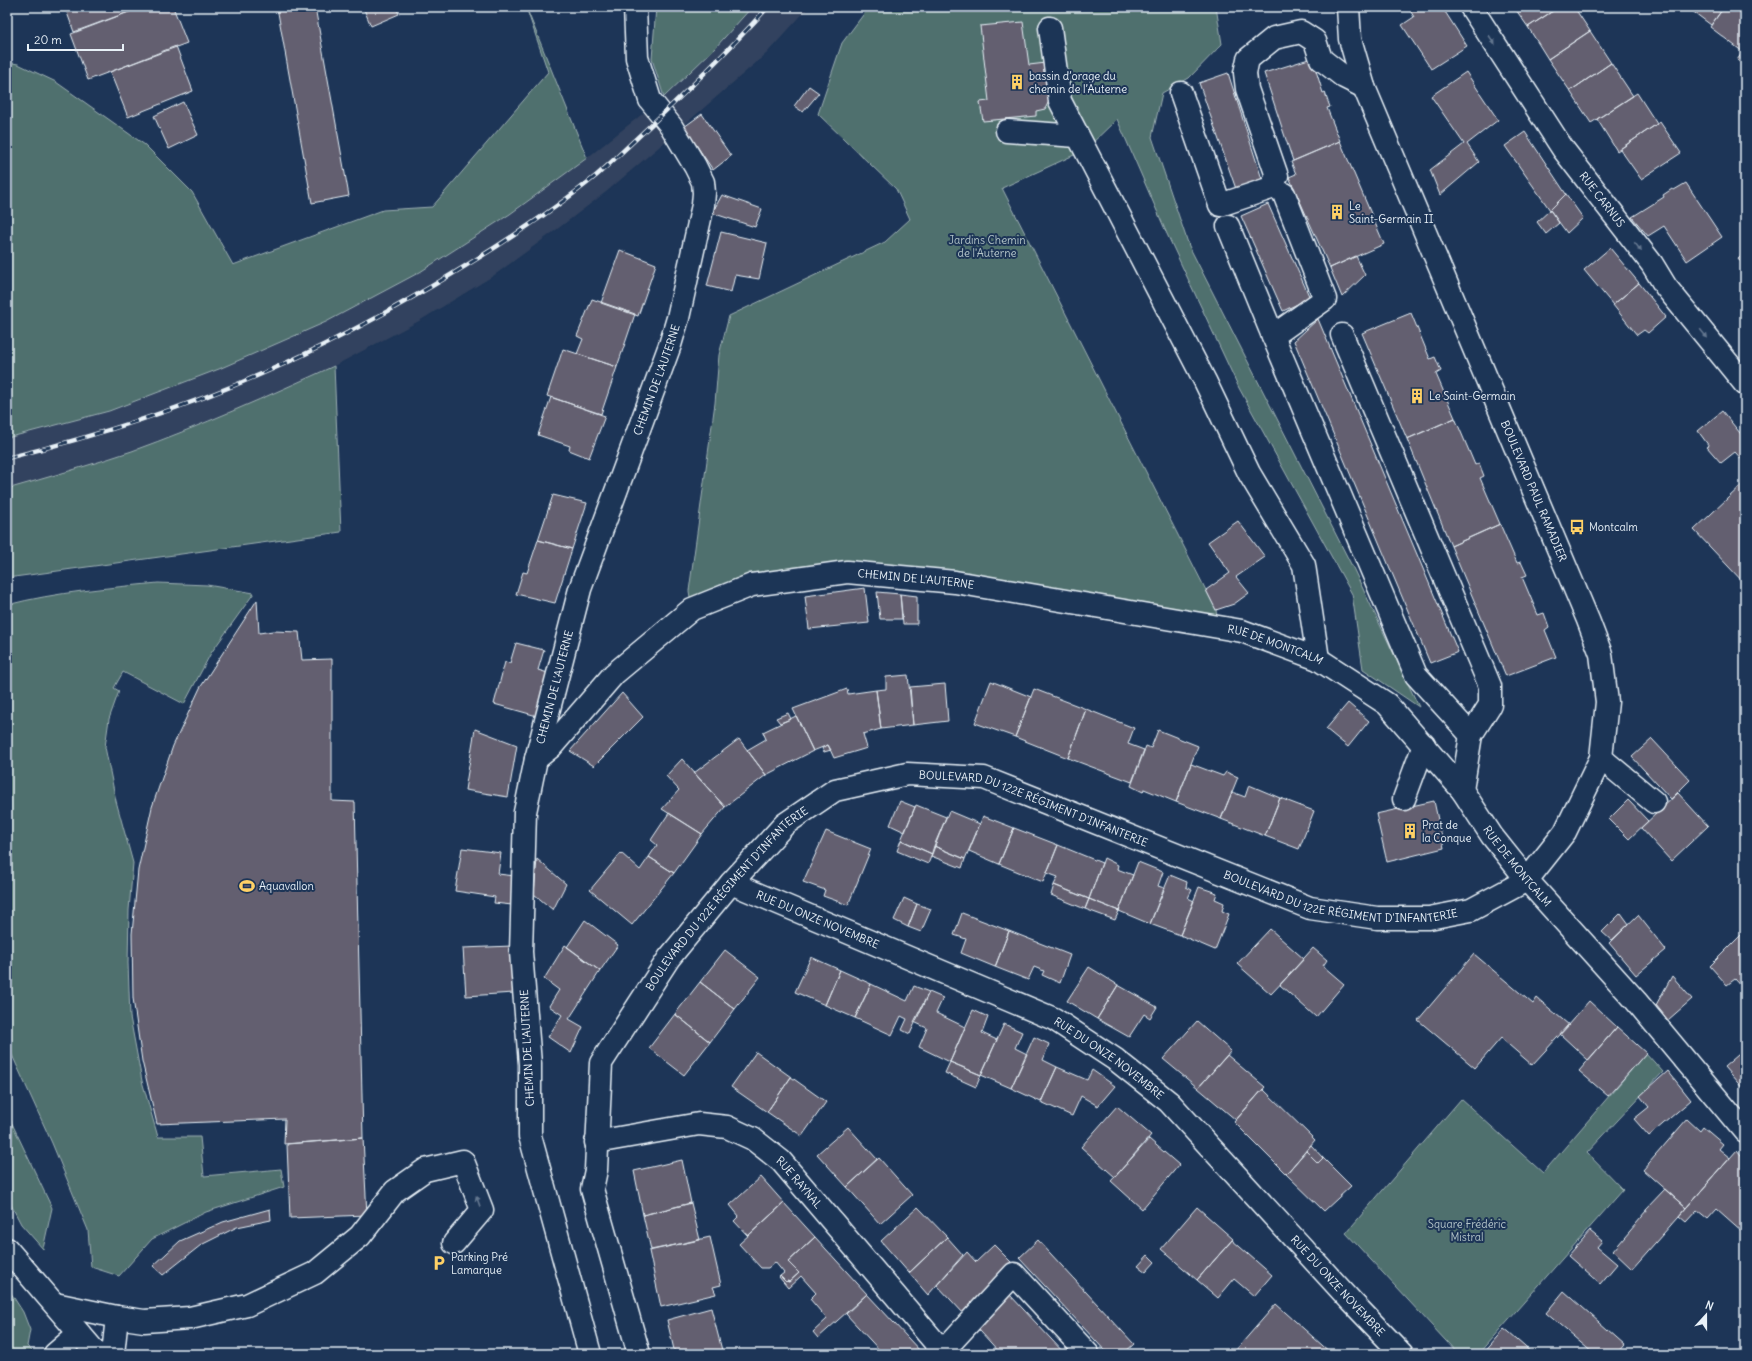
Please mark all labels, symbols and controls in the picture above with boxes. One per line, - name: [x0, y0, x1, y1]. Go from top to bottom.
- scale bar: [28, 26, 123, 52]
- text: 20 m: [34, 32, 62, 47]
- one-way arrow: [1488, 35, 1496, 45]
- place label: bassin d’orage du chemin de l’Auterne: [1029, 69, 1127, 96]
- building icon: bassin d’orage du chemin de l’Auterne: [1008, 73, 1026, 91]
- street label: RUE CARNUS: [1576, 169, 1628, 230]
- place label: Le Saint-Germain II: [1349, 199, 1434, 226]
- building icon: Le Saint-Germain II: [1328, 203, 1346, 221]
- park label: Jardins Chemin de l'Auterne: [948, 233, 1026, 260]
- one-way arrow: [1634, 241, 1642, 252]
- street label: CHEMIN DE L'AUTERNE: [630, 323, 683, 437]
- one-way arrow: [1700, 328, 1708, 339]
- building icon: Le Saint-Germain: [1408, 387, 1426, 405]
- place label: Le Saint-Germain: [1429, 389, 1516, 403]
- street label: BOULEVARD PAUL RAMADIER: [1498, 418, 1570, 564]
- bus stop icon: Montcalm: [1568, 518, 1586, 536]
- place label: Montcalm: [1589, 520, 1638, 534]
- street label: CHEMIN DE L'AUTERNE: [857, 566, 975, 592]
- street label: RUE DE MONTCALM: [1227, 622, 1326, 668]
- street label: CHEMIN DE L'AUTERNE: [533, 629, 576, 745]
- street label: BOULEVARD DU 122E RÉGIMENT D'INFANTERIE: [918, 768, 1150, 850]
- street label: BOULEVARD DU 122E RÉGIMENT D'INFANTERIE: [643, 804, 810, 993]
- place label: Prat de la Conque: [1422, 818, 1471, 845]
- building icon: Prat de la Conque: [1401, 822, 1419, 840]
- street label: RUE DE MONTCALM: [1480, 823, 1554, 909]
- street label: BOULEVARD DU 122E RÉGIMENT D'INFANTERIE: [1222, 867, 1459, 925]
- sports icon: Aquavallon: [238, 877, 256, 895]
- place label: Aquavallon: [259, 879, 314, 893]
- street label: RUE DU ONZE NOVEMBRE: [754, 887, 881, 952]
- street label: CHEMIN DE L'AUTERNE: [517, 989, 537, 1107]
- street label: RUE DU ONZE NOVEMBRE: [1051, 1014, 1167, 1102]
- street label: RUE RAYNAL: [774, 1153, 825, 1211]
- one-way arrow: [475, 1194, 481, 1206]
- park label: Square Frédéric Mistral: [1428, 1217, 1507, 1244]
- street label: RUE DU ONZE NOVEMBRE: [1288, 1233, 1388, 1339]
- place label: Parking Pré Lamarque: [451, 1250, 508, 1277]
- parking icon: Parking Pré Lamarque: [430, 1254, 448, 1272]
- north arrow: [1686, 1295, 1726, 1335]
- text: N: [1704, 1298, 1716, 1314]

